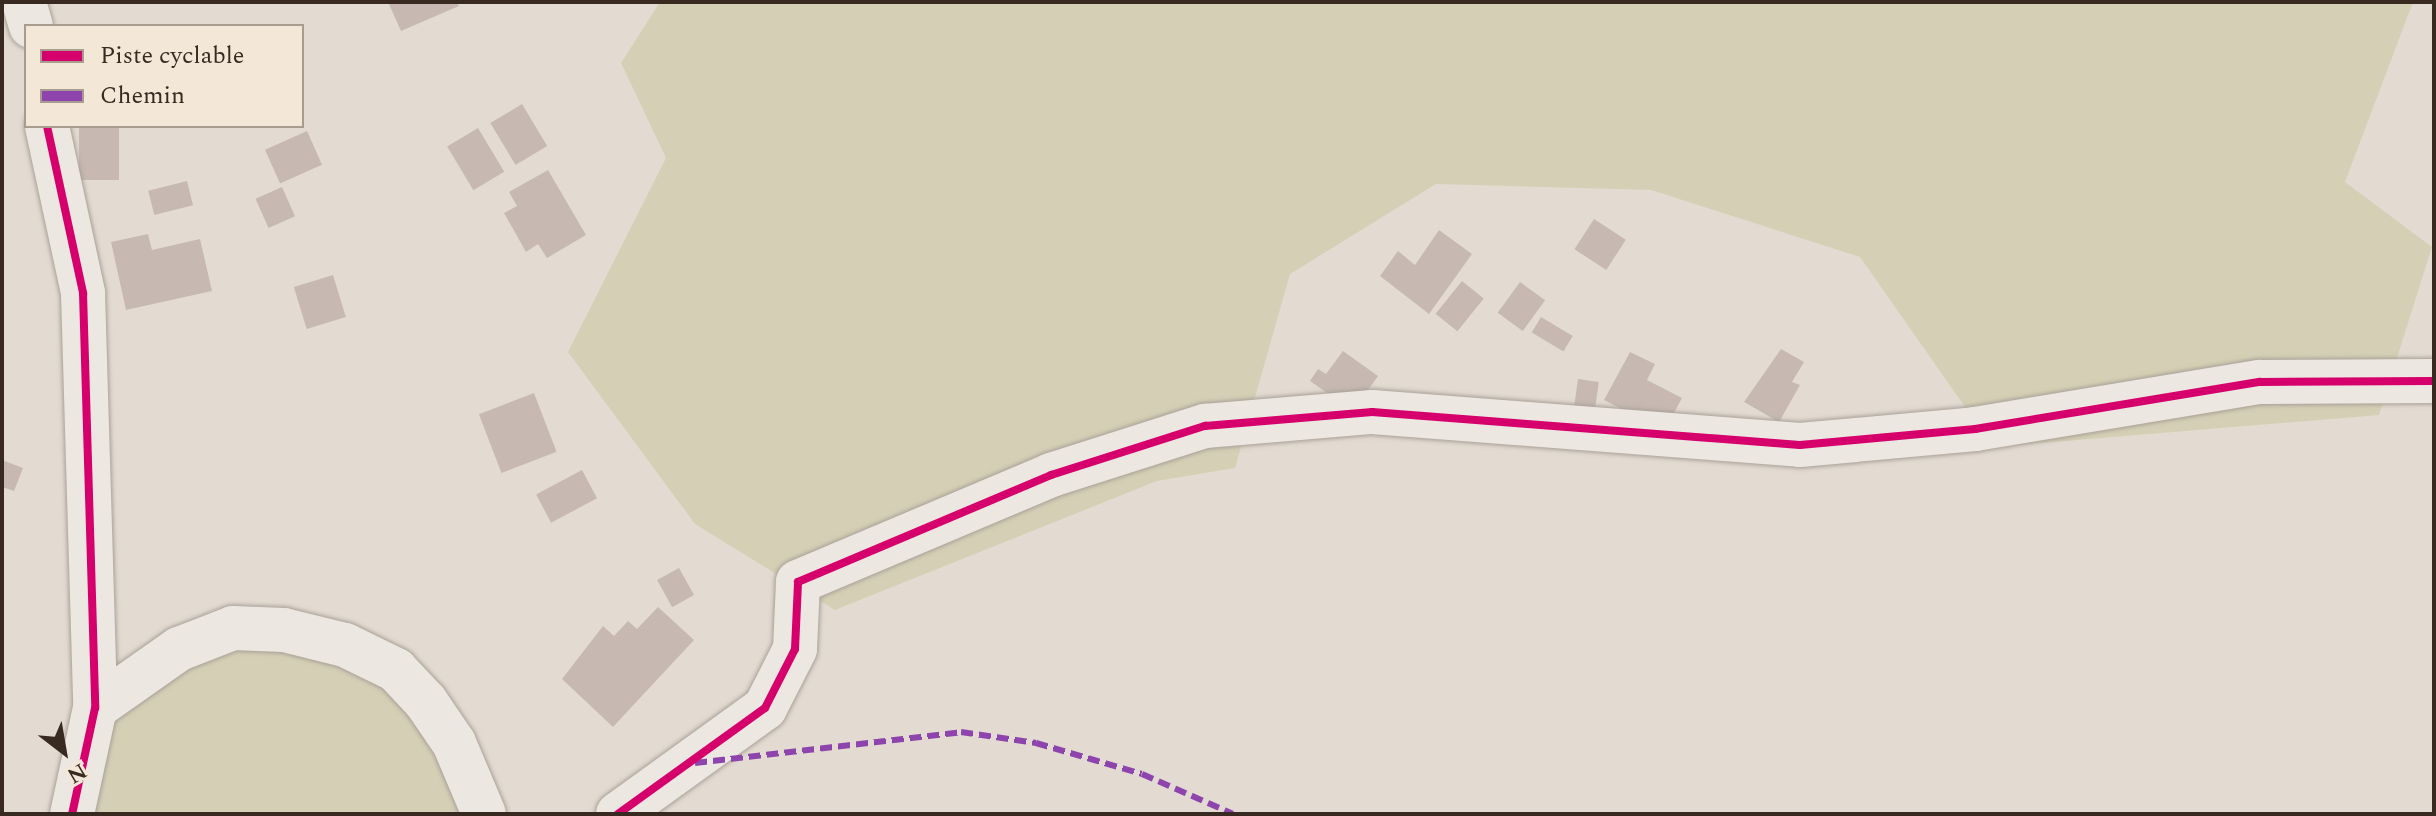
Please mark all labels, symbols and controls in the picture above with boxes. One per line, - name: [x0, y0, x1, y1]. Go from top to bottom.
- legend: [24, 24, 304, 128]
- text: Piste cyclable: [100, 38, 244, 74]
- text: Chemin: [100, 78, 185, 114]
- north arrow: [24, 712, 104, 792]
- text: N: [60, 754, 93, 792]

